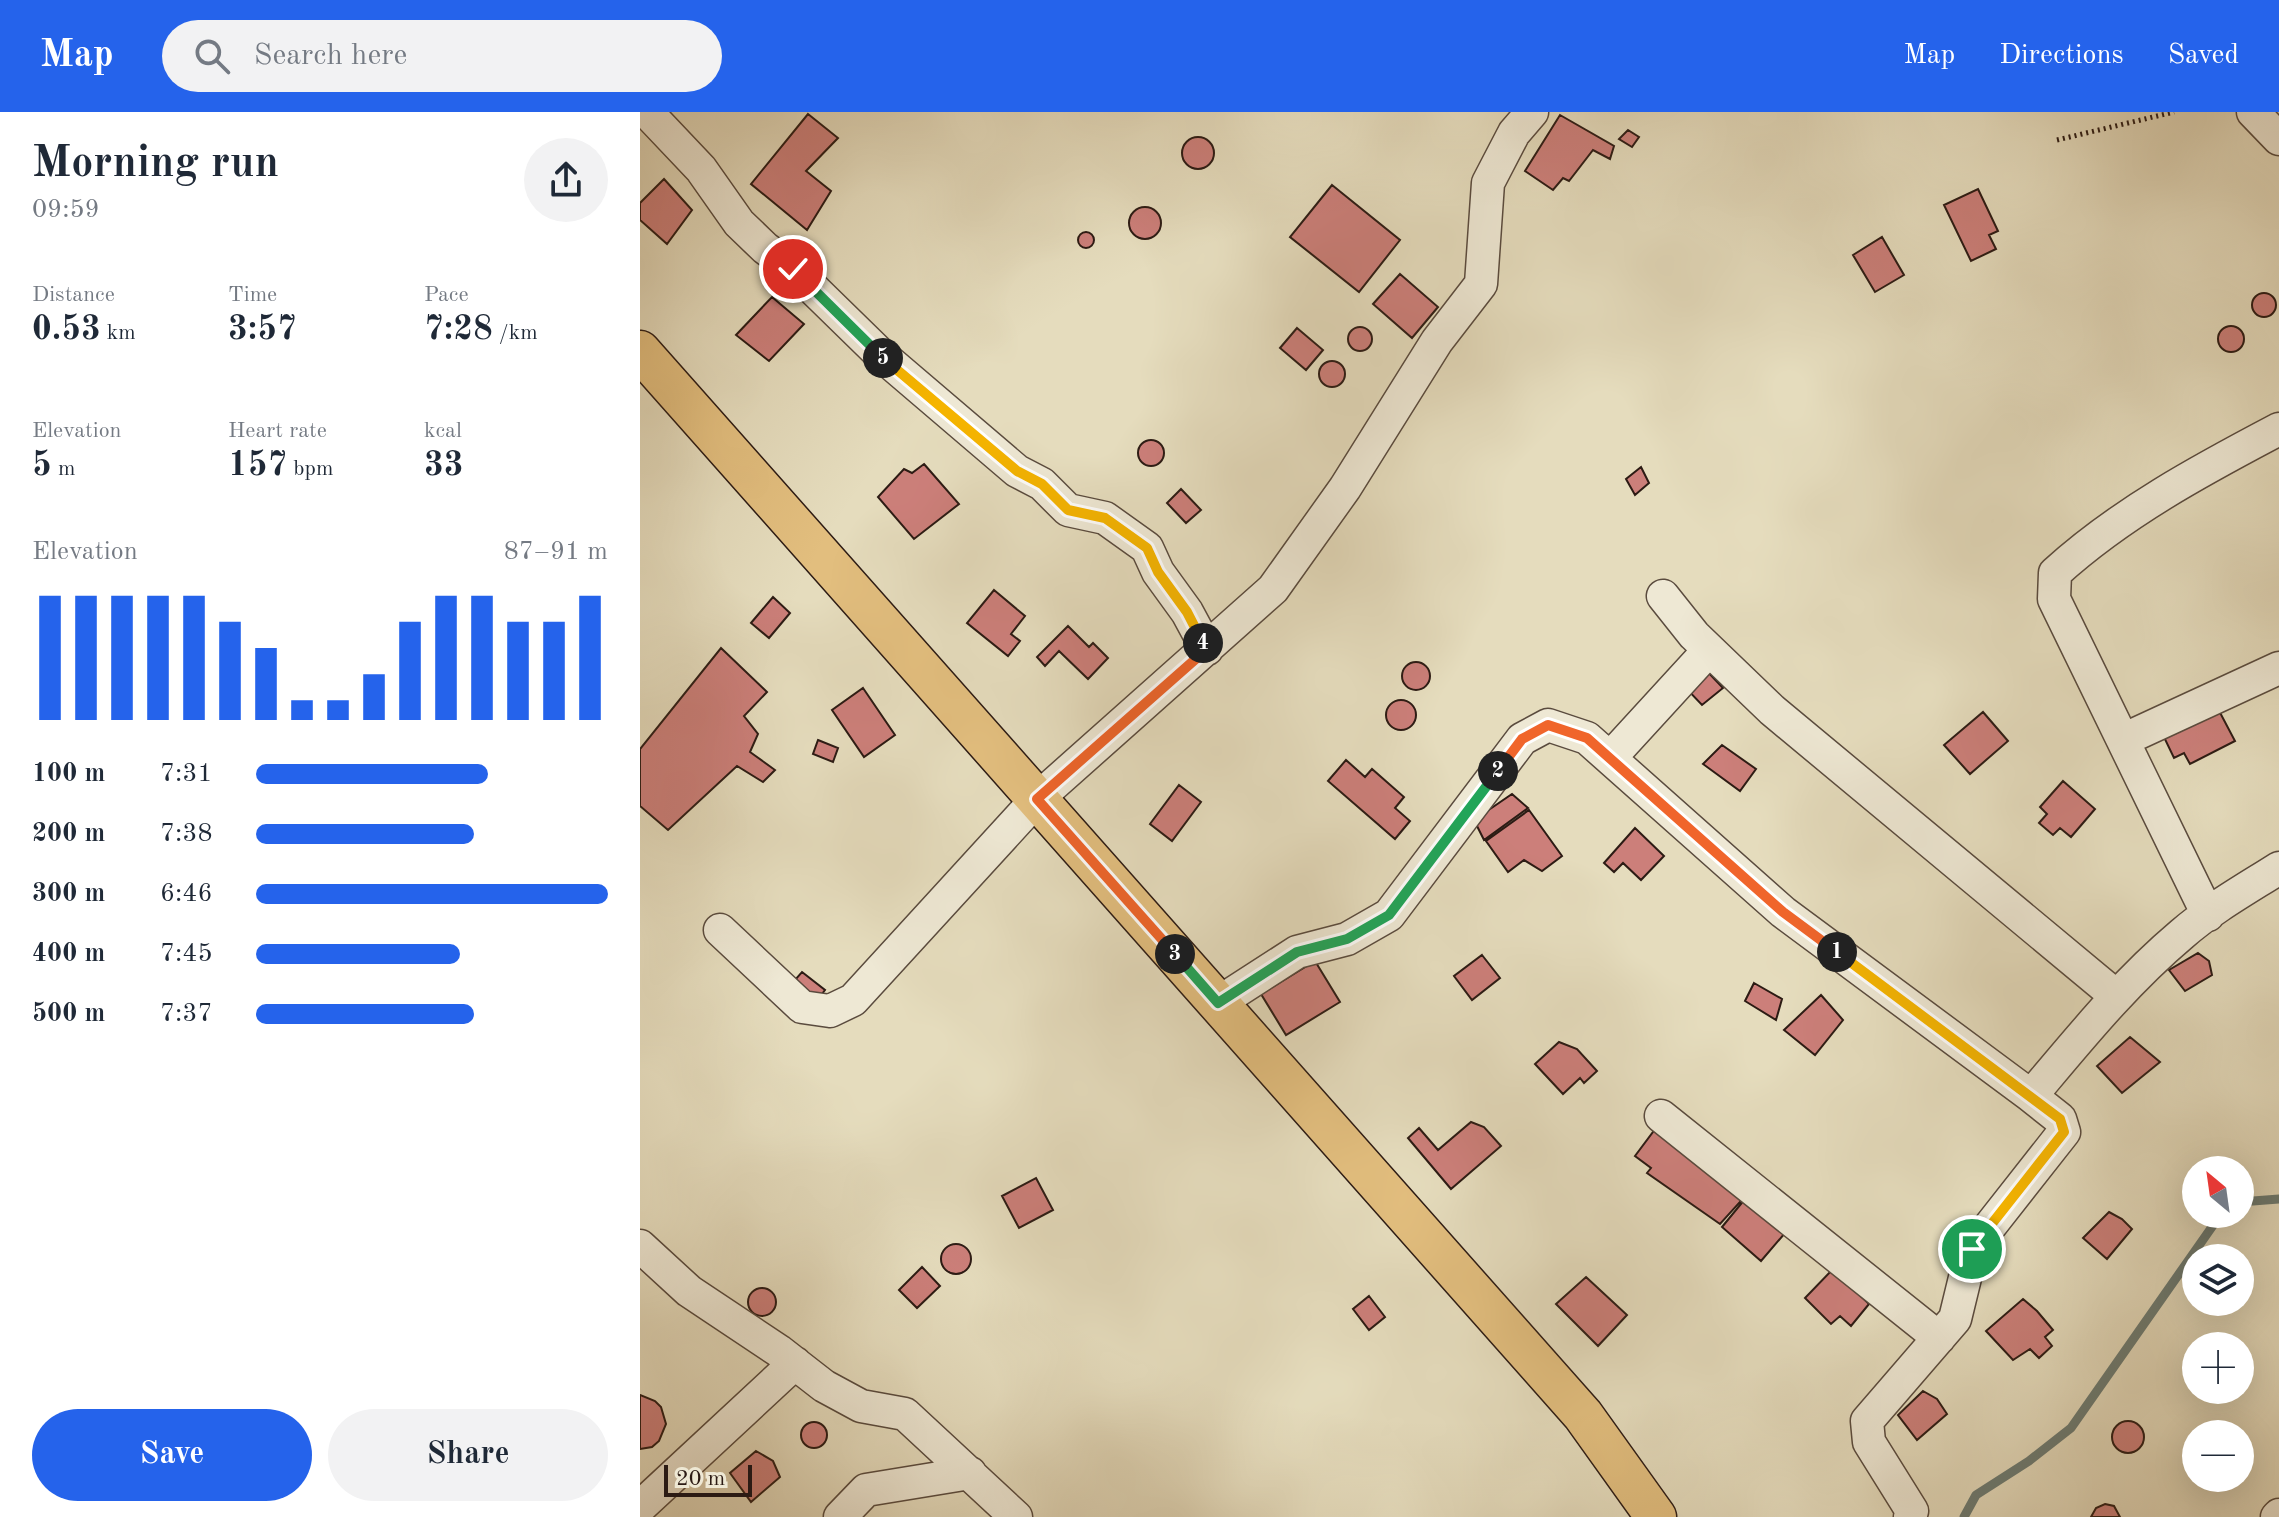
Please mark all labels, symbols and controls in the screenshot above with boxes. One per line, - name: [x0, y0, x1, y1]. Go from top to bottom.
- search box: [162, 20, 722, 92]
- icon: search: [190, 34, 234, 78]
- text: Map: [40, 37, 114, 75]
- text: Search here: [254, 41, 407, 71]
- text: Map: [1903, 42, 1955, 70]
- text: Directions: [1999, 42, 2124, 70]
- text: Saved: [2168, 42, 2239, 70]
- button: share: [524, 138, 608, 222]
- text: Morning run: [32, 142, 279, 186]
- text: 09:59: [32, 197, 100, 223]
- pin: [759, 235, 827, 303]
- icon: check: [771, 247, 815, 291]
- text: Distance: [32, 284, 115, 306]
- text: Time: [228, 284, 277, 306]
- text: Pace: [424, 284, 469, 306]
- text: 0.53: [32, 313, 101, 347]
- text: 3:57: [228, 313, 297, 347]
- text: 7:28: [424, 313, 493, 347]
- text: km: [101, 322, 136, 344]
- text: /km: [493, 322, 538, 344]
- pin: 5: [863, 338, 903, 378]
- text: 5: [877, 347, 889, 369]
- text: Elevation: [32, 420, 122, 442]
- text: Heart rate: [228, 420, 327, 442]
- text: kcal: [424, 420, 462, 442]
- text: 5: [32, 449, 52, 483]
- text: 157: [228, 449, 287, 483]
- text: 33: [424, 449, 463, 483]
- text: m: [52, 458, 75, 480]
- text: bpm: [287, 458, 333, 480]
- text: Elevation: [32, 539, 138, 565]
- text: 87–91 m: [504, 539, 608, 565]
- pin: 4: [1183, 623, 1223, 663]
- text: 4: [1197, 632, 1209, 654]
- pin: 2: [1478, 751, 1518, 791]
- text: 2: [1492, 760, 1504, 782]
- text: 100 m: [32, 761, 105, 787]
- text: 7:31: [160, 761, 213, 787]
- text: 200 m: [32, 821, 105, 847]
- text: 7:38: [160, 821, 213, 847]
- text: 300 m: [32, 881, 105, 907]
- text: 6:46: [160, 881, 213, 907]
- pin: 1: [1817, 932, 1857, 972]
- pin: 3: [1155, 934, 1195, 974]
- text: 400 m: [32, 941, 105, 967]
- text: 7:45: [160, 941, 213, 967]
- text: 1: [1831, 941, 1843, 963]
- text: 3: [1169, 943, 1181, 965]
- text: 500 m: [32, 1001, 105, 1027]
- text: 7:37: [160, 1001, 213, 1027]
- north arrow: [2182, 1156, 2254, 1228]
- map controls: [2182, 1156, 2254, 1492]
- pin: [1938, 1215, 2006, 1283]
- icon: arrive: [1950, 1227, 1994, 1271]
- button: layers: [2182, 1244, 2254, 1316]
- button: +: [2182, 1332, 2254, 1404]
- button: Save: [32, 1409, 312, 1501]
- button: Share: [328, 1409, 608, 1501]
- button: −: [2182, 1420, 2254, 1492]
- scale bar: [664, 1461, 752, 1497]
- text: 20 m: [676, 1468, 725, 1490]

